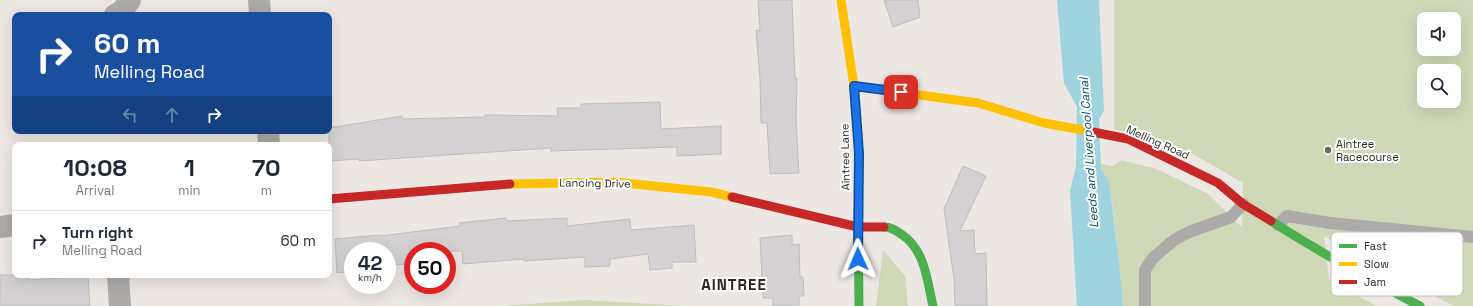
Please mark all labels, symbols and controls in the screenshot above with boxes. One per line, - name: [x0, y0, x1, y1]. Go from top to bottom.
- map controls: [1417, 12, 1461, 108]
- button: sound: [1417, 12, 1461, 56]
- text: 60 m: [94, 25, 160, 61]
- icon: right: [28, 28, 80, 80]
- text: Melling Road: [94, 60, 205, 83]
- button: search: [1417, 64, 1461, 108]
- pin: [884, 75, 918, 109]
- water label: Leeds and Liverpool Canal: [1076, 75, 1102, 229]
- icon: arrive: [890, 81, 912, 103]
- icon: left: [119, 104, 141, 126]
- icon: ahead: [161, 104, 183, 126]
- icon: right: [203, 104, 225, 126]
- street label: Melling Road: [1124, 122, 1192, 162]
- street label: Aintree Lane: [837, 124, 853, 190]
- place label: Aintree Racecourse: [1336, 137, 1399, 164]
- marker: Aintree Racecourse: [1323, 145, 1333, 155]
- text: 10:08: [63, 152, 127, 183]
- text: 1: [184, 152, 195, 183]
- text: 70: [252, 152, 281, 183]
- street label: Lancing Drive: [559, 175, 631, 191]
- text: Arrival: [76, 182, 114, 199]
- text: min: [178, 182, 201, 199]
- text: m: [261, 182, 272, 199]
- text: Turn right: [62, 223, 133, 242]
- icon: right: [28, 230, 50, 252]
- text: 60 m: [280, 231, 316, 250]
- legend: [1331, 232, 1463, 296]
- position arrow: [837, 238, 879, 280]
- text: Fast: [1364, 239, 1387, 253]
- text: Melling Road: [62, 242, 142, 259]
- speed limit sign: 50: [404, 242, 456, 294]
- text: 42: [358, 250, 382, 276]
- text: Slow: [1364, 257, 1389, 271]
- text: km/h: [358, 271, 382, 284]
- district label: AINTREE: [701, 275, 767, 294]
- text: Jam: [1364, 275, 1386, 289]

